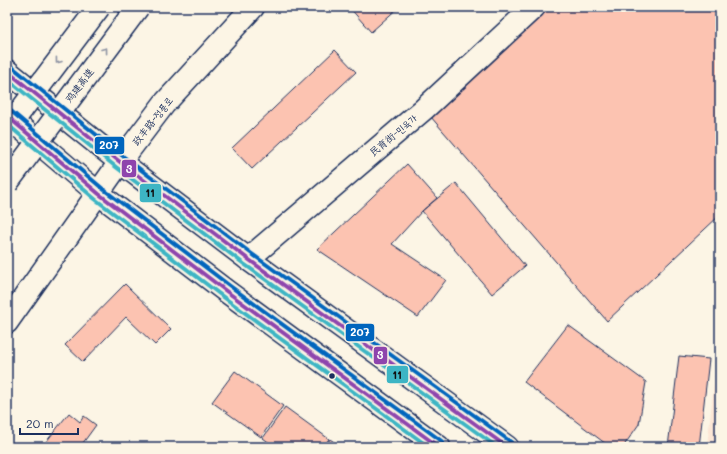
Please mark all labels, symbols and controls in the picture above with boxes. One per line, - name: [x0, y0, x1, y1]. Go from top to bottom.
- one-way arrow: [101, 48, 108, 55]
- one-way arrow: [56, 56, 63, 63]
- street label: 鸡建高速: [61, 65, 97, 105]
- street label: 政丰路-정풍로: [129, 94, 175, 148]
- street label: 民育街-민육가: [366, 111, 420, 159]
- line badge: 207: [94, 136, 125, 155]
- text: 207: [99, 137, 119, 152]
- line badge: 3: [121, 159, 137, 178]
- text: 3: [126, 161, 133, 176]
- line badge: 11: [139, 183, 162, 203]
- text: 11: [145, 185, 155, 200]
- line badge: 207: [345, 323, 375, 342]
- text: 207: [350, 324, 370, 339]
- line badge: 3: [373, 346, 388, 365]
- text: 3: [377, 347, 384, 362]
- line badge: 11: [386, 365, 409, 384]
- text: 11: [392, 367, 402, 382]
- unlabelled marker: [327, 371, 337, 381]
- scale bar: [20, 410, 78, 436]
- text: 20 m: [26, 415, 54, 431]

